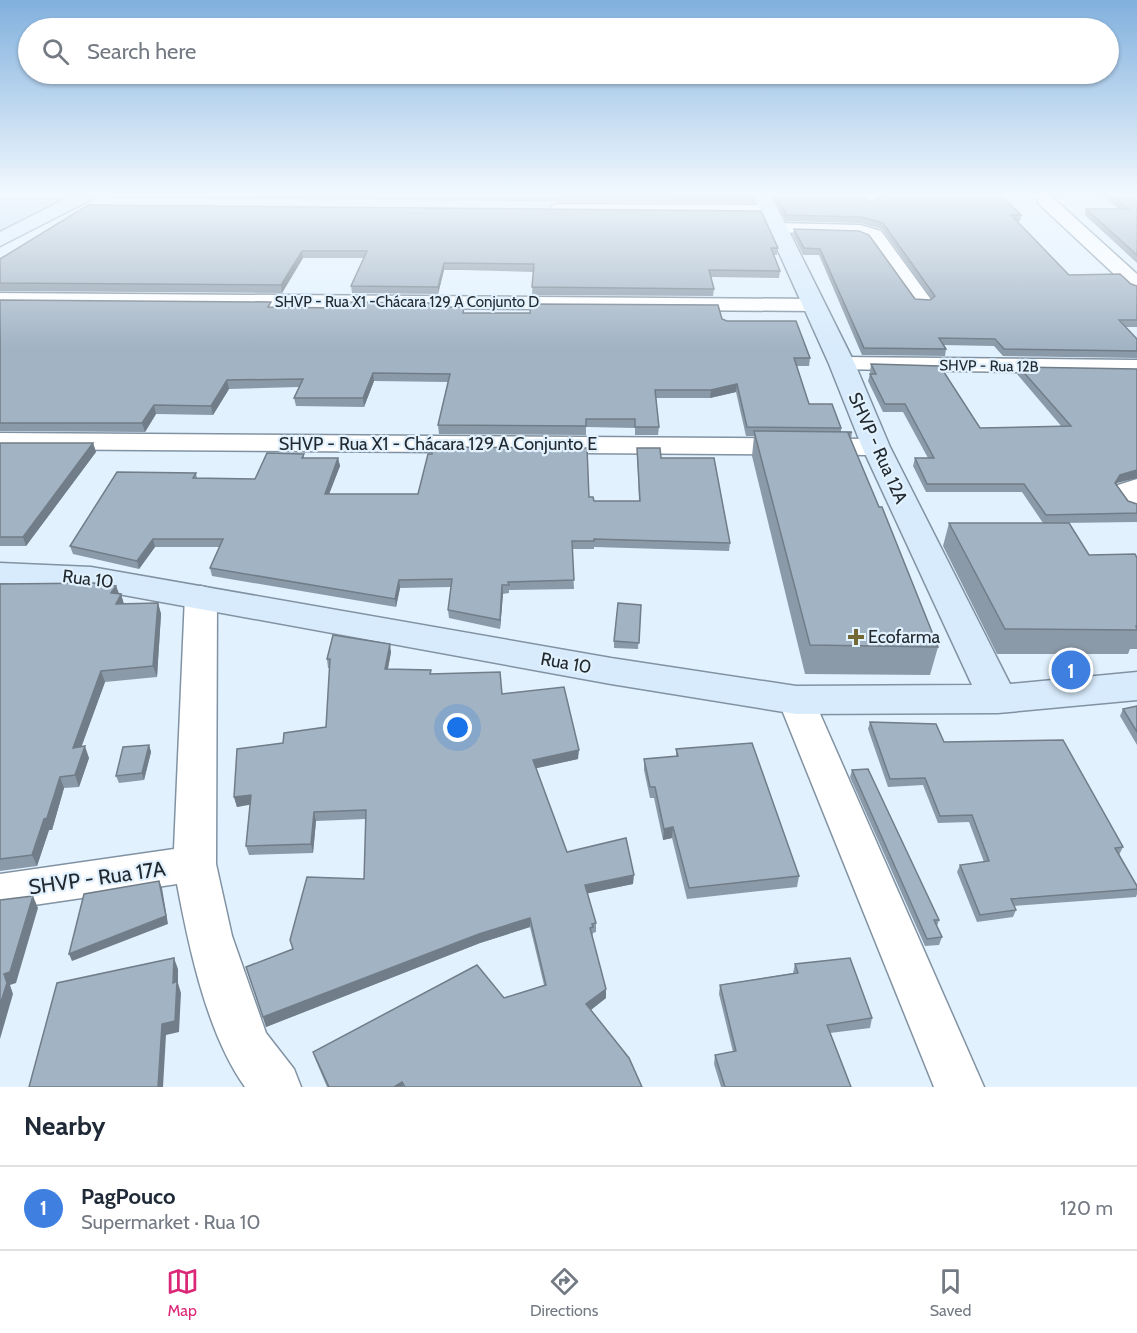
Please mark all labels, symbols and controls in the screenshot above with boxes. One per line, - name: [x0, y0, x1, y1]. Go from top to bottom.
- search box: [18, 18, 1119, 84]
- icon: search: [39, 35, 72, 68]
- text: Search here: [87, 38, 196, 65]
- street label: SHVP - Rua X1 -Chácara 129 A Conjunto D: [275, 293, 539, 311]
- street label: SHVP - Rua 12B: [939, 356, 1039, 376]
- street label: SHVP - Rua 12A: [844, 389, 912, 507]
- street label: SHVP - Rua X1 - Chácara 129 A Conjunto E: [279, 433, 597, 455]
- street label: Rua 10: [61, 565, 115, 593]
- place label: Ecofarma: [868, 626, 941, 648]
- marker: Ecofarma: [849, 630, 863, 644]
- street label: Rua 10: [539, 648, 593, 678]
- pin: 1: [1052, 648, 1090, 692]
- your location: [443, 713, 472, 742]
- street label: SHVP - Rua 17A: [27, 856, 167, 899]
- text: Nearby: [24, 1110, 105, 1142]
- text: PagPouco: [81, 1183, 176, 1210]
- text: 1: [40, 1196, 47, 1220]
- text: 120 m: [1060, 1196, 1113, 1220]
- text: Supermarket · Rua 10: [81, 1210, 260, 1234]
- tab: Map: [166, 1265, 199, 1320]
- tab: Directions: [530, 1265, 598, 1320]
- tab: Saved: [930, 1265, 971, 1320]

